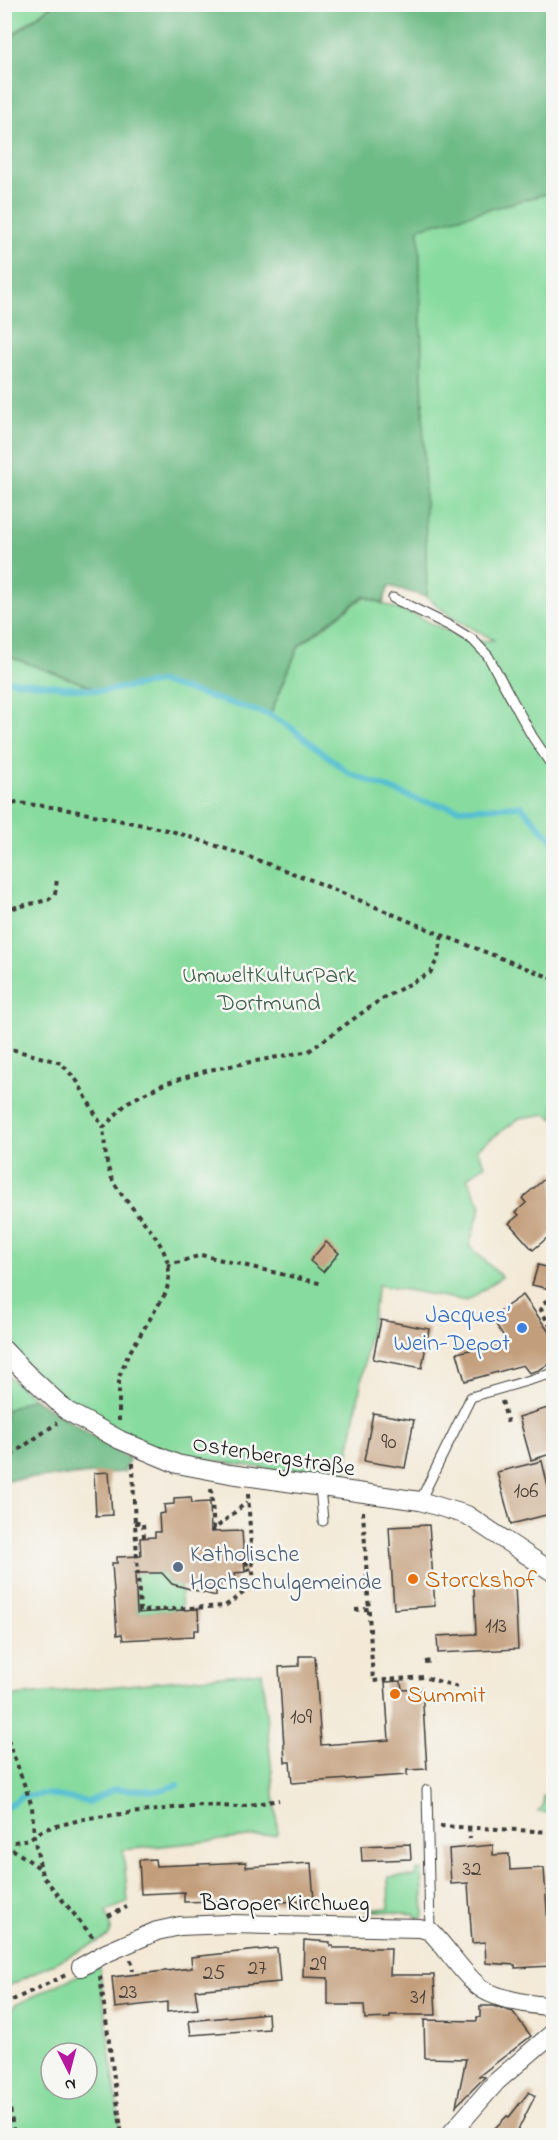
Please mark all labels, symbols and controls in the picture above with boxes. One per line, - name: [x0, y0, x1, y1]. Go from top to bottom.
- park label: UmweltKulturPark Dortmund: [182, 959, 357, 1022]
- place label: Jacques’ Wein-Depot: [394, 1299, 510, 1362]
- marker: Jacques’ Wein-Depot: [515, 1321, 529, 1335]
- street label: Ostenbergstraße: [190, 1427, 358, 1488]
- house number: 90: [381, 1428, 397, 1458]
- house number: 106: [514, 1477, 539, 1507]
- place label: Katholische Hochschulgemeinde: [190, 1538, 382, 1601]
- marker: Katholische Hochschulgemeinde: [171, 1560, 185, 1574]
- place label: Storckshof: [425, 1564, 538, 1599]
- marker: Storckshof: [406, 1572, 420, 1586]
- house number: 113: [485, 1612, 507, 1642]
- place label: Summit: [407, 1679, 486, 1714]
- marker: Summit: [388, 1687, 402, 1701]
- house number: 109: [290, 1703, 313, 1733]
- house number: 32: [462, 1855, 482, 1885]
- street label: Baroper Kirchweg: [199, 1887, 370, 1922]
- house number: 29: [310, 1950, 327, 1980]
- house number: 27: [247, 1954, 267, 1984]
- house number: 25: [203, 1959, 225, 1989]
- house number: 23: [118, 1978, 138, 2008]
- house number: 31: [410, 1983, 426, 2013]
- north arrow: [39, 2041, 99, 2101]
- text: N: [64, 2071, 77, 2096]

